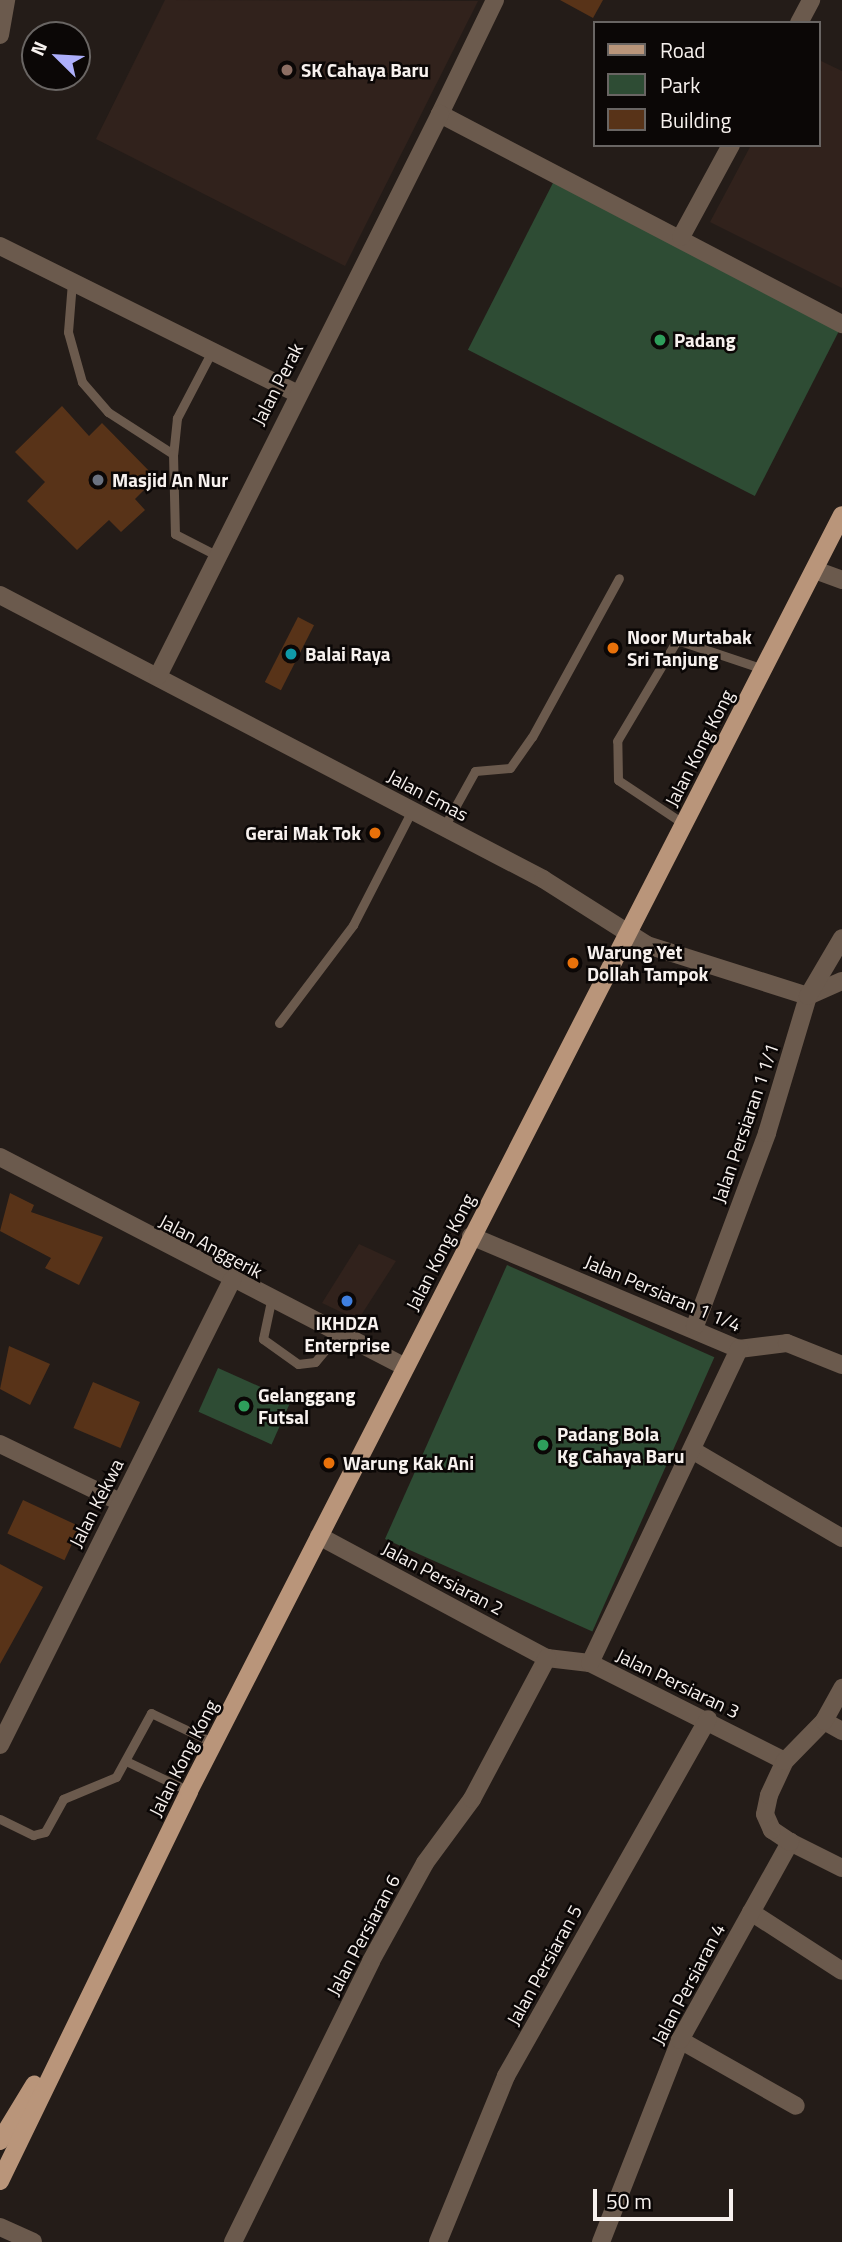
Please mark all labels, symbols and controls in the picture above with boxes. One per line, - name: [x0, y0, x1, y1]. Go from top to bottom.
- north arrow: [21, 21, 91, 91]
- legend: [594, 21, 821, 147]
- text: Road: [660, 34, 705, 66]
- text: N: [22, 36, 54, 60]
- place label: SK Cahaya Baru: [301, 59, 429, 81]
- marker: SK Cahaya Baru: [279, 62, 295, 78]
- text: Park: [660, 69, 700, 101]
- text: Building: [660, 104, 731, 136]
- place label: Padang: [674, 329, 736, 351]
- marker: Padang: [652, 332, 668, 348]
- street label: Jalan Perak: [247, 339, 307, 429]
- place label: Masjid An Nur: [112, 469, 228, 491]
- marker: Masjid An Nur: [90, 472, 106, 488]
- place label: Noor Murtabak Sri Tanjung: [627, 626, 752, 670]
- marker: Noor Murtabak Sri Tanjung: [605, 640, 621, 656]
- place label: Balai Raya: [305, 643, 391, 665]
- marker: Balai Raya: [283, 646, 299, 662]
- street label: Jalan Kong Kong: [660, 686, 738, 810]
- street label: Jalan Emas: [384, 764, 472, 826]
- place label: Gerai Mak Tok: [245, 822, 361, 844]
- marker: Gerai Mak Tok: [367, 825, 383, 841]
- place label: Warung Yet Dollah Tampok: [587, 941, 708, 985]
- marker: Warung Yet Dollah Tampok: [565, 955, 581, 971]
- street label: Jalan Persiaran 1 1/1: [707, 1040, 783, 1206]
- street label: Jalan Kong Kong: [401, 1190, 479, 1314]
- street label: Jalan Anggerik: [155, 1209, 267, 1283]
- street label: Jalan Persiaran 1 1/4: [581, 1250, 745, 1336]
- marker: IKHDZA Enterprise: [339, 1293, 355, 1309]
- place label: IKHDZA Enterprise: [304, 1312, 390, 1356]
- place label: Gelanggang Futsal: [258, 1384, 355, 1428]
- marker: Gelanggang Futsal: [236, 1398, 252, 1414]
- place label: Padang Bola Kg Cahaya Baru: [557, 1423, 684, 1467]
- marker: Padang Bola Kg Cahaya Baru: [535, 1437, 551, 1453]
- place label: Warung Kak Ani: [343, 1452, 474, 1474]
- street label: Jalan Kekwa: [64, 1455, 128, 1551]
- marker: Warung Kak Ani: [321, 1455, 337, 1471]
- street label: Jalan Persiaran 2: [378, 1536, 508, 1620]
- street label: Jalan Persiaran 3: [613, 1643, 743, 1723]
- street label: Jalan Kong Kong: [144, 1696, 222, 1820]
- street label: Jalan Persiaran 6: [321, 1870, 405, 2000]
- street label: Jalan Persiaran 5: [501, 1901, 587, 2029]
- street label: Jalan Persiaran 4: [646, 1919, 730, 2049]
- scale bar: [597, 2176, 737, 2220]
- text: 50 m: [606, 2185, 652, 2217]

